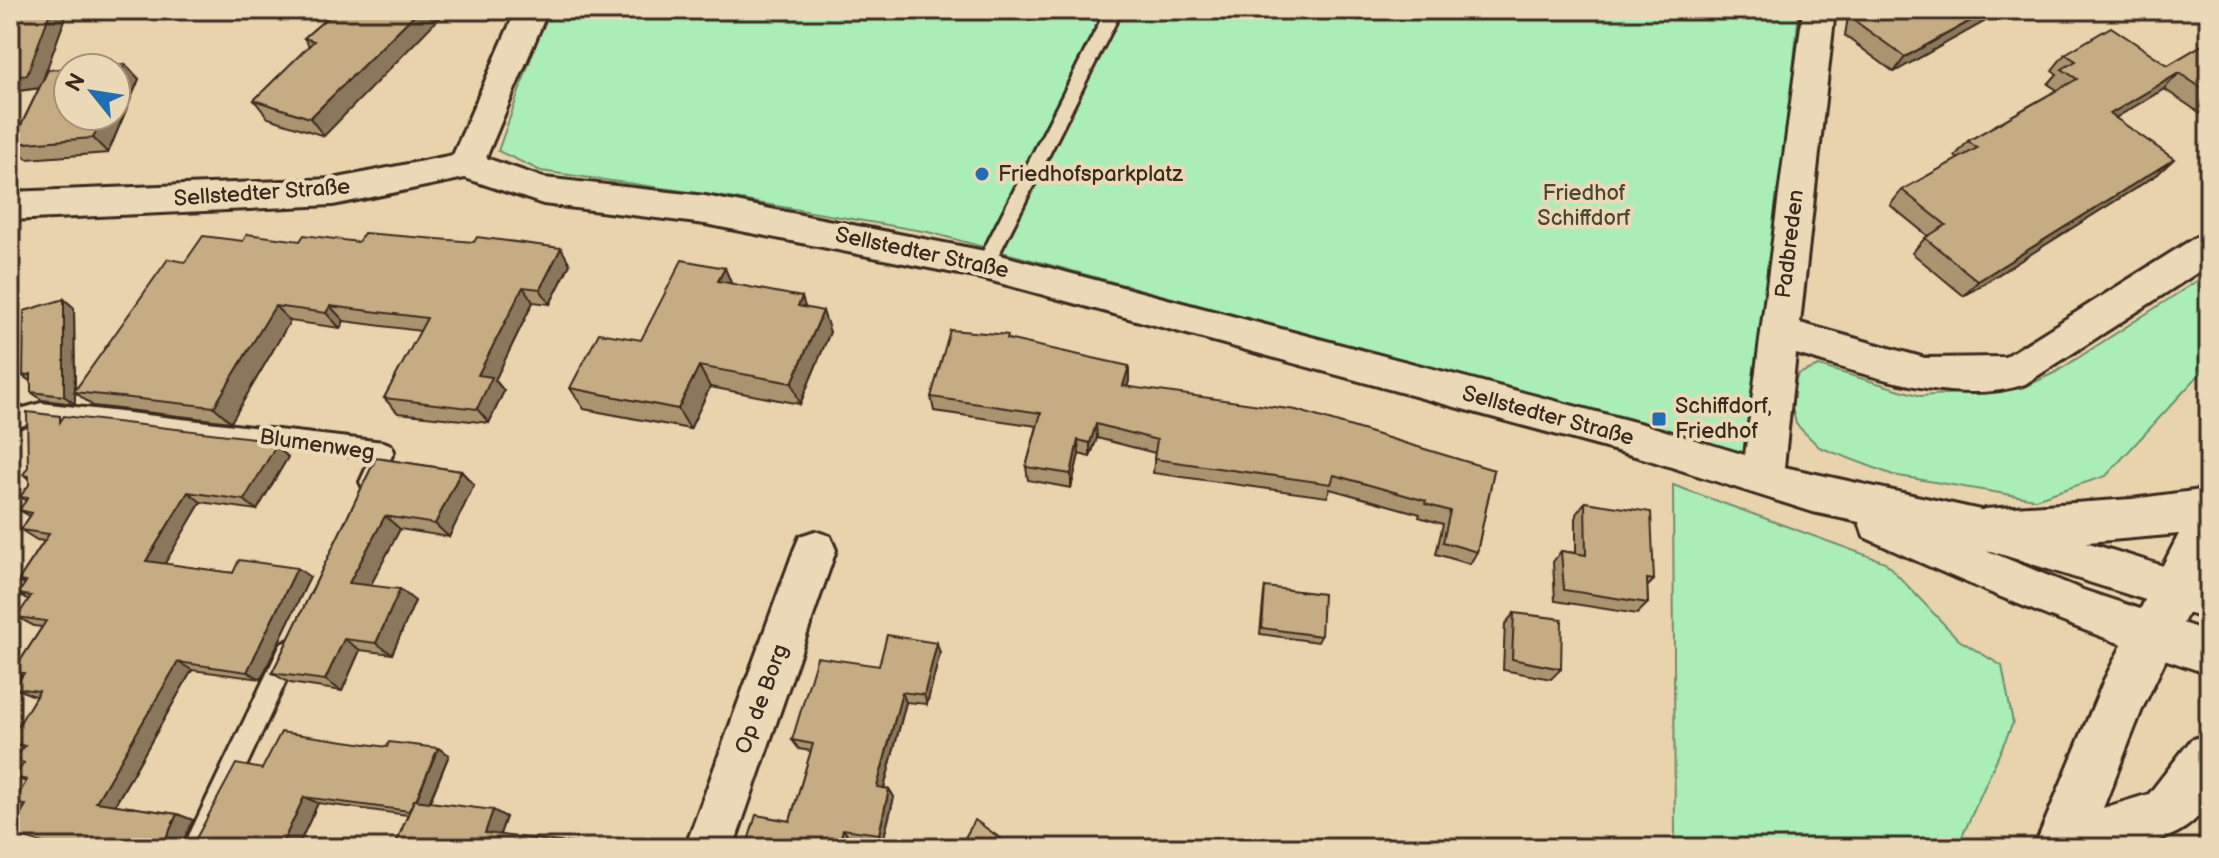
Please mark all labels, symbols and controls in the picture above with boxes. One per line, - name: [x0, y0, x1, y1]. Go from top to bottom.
- north arrow: [52, 52, 132, 132]
- text: N: [60, 69, 92, 97]
- place label: Friedhofsparkplatz: [998, 161, 1183, 188]
- marker: Friedhofsparkplatz: [973, 165, 991, 183]
- street label: Sellstedter Straße: [173, 173, 351, 213]
- park label: Friedhof Schiffdorf: [1537, 180, 1631, 232]
- street label: Padbreden: [1770, 188, 1810, 300]
- street label: Sellstedter Straße: [833, 221, 1011, 285]
- street label: Sellstedter Straße: [1459, 380, 1637, 452]
- place label: Schiffdorf, Friedhof: [1675, 393, 1772, 445]
- marker: Schiffdorf, Friedhof: [1650, 410, 1668, 428]
- street label: Blumenweg: [258, 424, 376, 466]
- street label: Op de Borg: [730, 640, 794, 758]

